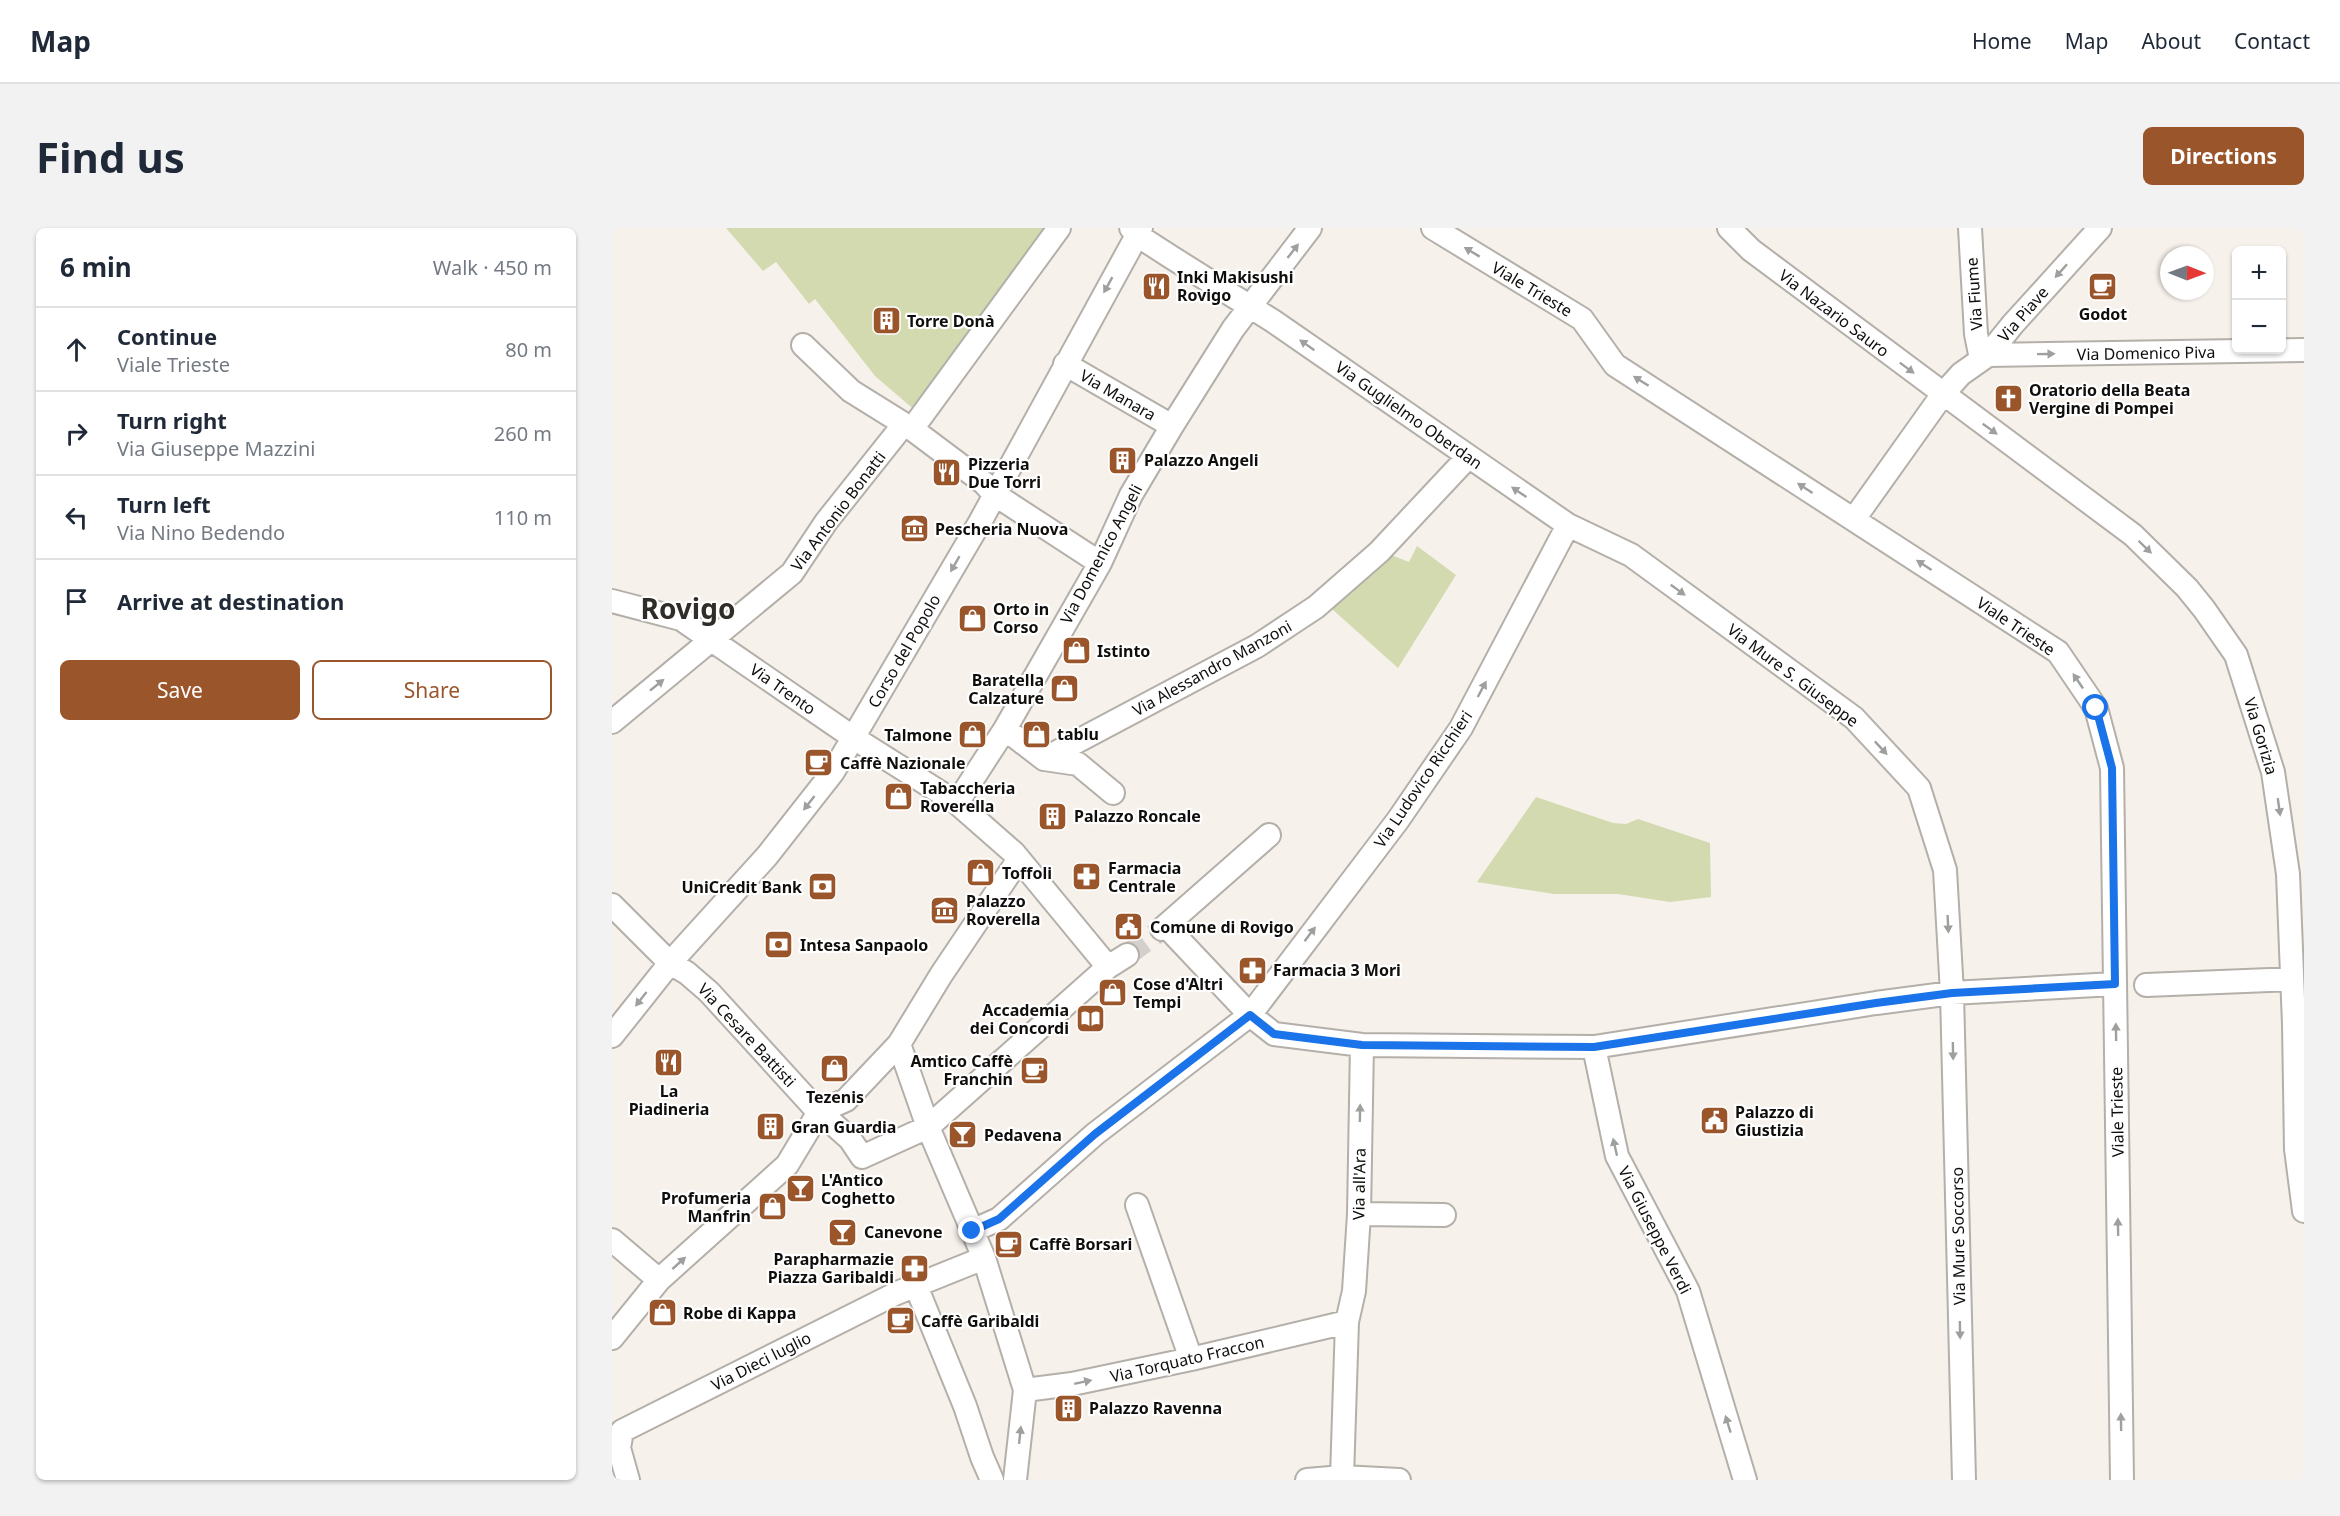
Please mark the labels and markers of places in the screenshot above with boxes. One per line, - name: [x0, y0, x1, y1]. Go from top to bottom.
- place label: Inki Makisushi Rovigo: [1177, 266, 1294, 306]
- restaurant icon: Inki Makisushi Rovigo: [1140, 270, 1172, 302]
- cafe icon: Godot: [2087, 270, 2119, 302]
- place label: Godot: [2079, 303, 2127, 325]
- building icon: Torre Donà: [870, 305, 902, 337]
- place label: Torre Donà: [907, 310, 995, 332]
- place label: Oratorio della Beata Vergine di Pompei: [2029, 379, 2190, 419]
- church icon: Oratorio della Beata Vergine di Pompei: [1992, 383, 2024, 415]
- building icon: Palazzo Angeli: [1107, 444, 1139, 476]
- place label: Palazzo Angeli: [1144, 449, 1259, 471]
- place label: Pizzeria Due Torri: [968, 453, 1041, 493]
- restaurant icon: Pizzeria Due Torri: [931, 457, 963, 489]
- museum icon: Pescheria Nuova: [898, 513, 930, 545]
- place label: Pescheria Nuova: [935, 518, 1068, 540]
- place label: Orto in Corso: [993, 598, 1049, 638]
- shop icon: Orto in Corso: [956, 602, 988, 634]
- shop icon: Istinto: [1060, 635, 1092, 667]
- place label: Istinto: [1097, 640, 1150, 662]
- place label: Baratella Calzature: [968, 669, 1044, 709]
- shop icon: Baratella Calzature: [1049, 673, 1081, 705]
- shop icon: tablu: [1020, 718, 1052, 750]
- shop icon: Talmone: [957, 719, 989, 751]
- place label: tablu: [1057, 723, 1099, 745]
- place label: Talmone: [884, 724, 952, 746]
- cafe icon: Caffè Nazionale: [803, 747, 835, 779]
- place label: Caffè Nazionale: [840, 752, 966, 774]
- place label: Tabaccheria Roverella: [920, 777, 1015, 817]
- shop icon: Tabaccheria Roverella: [883, 781, 915, 813]
- building icon: Palazzo Roncale: [1037, 800, 1069, 832]
- place label: Palazzo Roncale: [1074, 805, 1201, 827]
- shop icon: Toffoli: [965, 857, 997, 889]
- place label: Farmacia Centrale: [1108, 857, 1181, 897]
- pharmacy icon: Farmacia Centrale: [1071, 861, 1103, 893]
- place label: Toffoli: [1002, 862, 1052, 884]
- bank icon: UniCredit Bank: [807, 871, 839, 903]
- place label: UniCredit Bank: [682, 876, 802, 898]
- place label: Palazzo Roverella: [966, 890, 1040, 930]
- museum icon: Palazzo Roverella: [929, 894, 961, 926]
- public building icon: Comune di Rovigo: [1113, 911, 1145, 943]
- place label: Comune di Rovigo: [1150, 916, 1294, 938]
- bank icon: Intesa Sanpaolo: [763, 929, 795, 961]
- place label: Intesa Sanpaolo: [800, 934, 928, 956]
- pharmacy icon: Farmacia 3 Mori: [1236, 954, 1268, 986]
- place label: Farmacia 3 Mori: [1273, 959, 1401, 981]
- place label: Cose d'Altri Tempi: [1133, 973, 1223, 1013]
- shop icon: Cose d'Altri Tempi: [1096, 977, 1128, 1009]
- place label: Accademia dei Concordi: [970, 999, 1069, 1039]
- library icon: Accademia dei Concordi: [1074, 1003, 1106, 1035]
- restaurant icon: La Piadineria: [653, 1047, 685, 1079]
- place label: Amtico Caffè Franchin: [910, 1050, 1013, 1090]
- shop icon: Tezenis: [819, 1053, 851, 1085]
- cafe icon: Amtico Caffè Franchin: [1018, 1054, 1050, 1086]
- place label: La Piadineria: [629, 1080, 709, 1120]
- place label: Tezenis: [806, 1086, 864, 1108]
- place label: Palazzo di Giustizia: [1735, 1101, 1814, 1141]
- public building icon: Palazzo di Giustizia: [1698, 1105, 1730, 1137]
- building icon: Gran Guardia: [754, 1111, 786, 1143]
- place label: Gran Guardia: [791, 1116, 896, 1138]
- bar icon: Pedavena: [947, 1119, 979, 1151]
- place label: Pedavena: [984, 1124, 1062, 1146]
- place label: L'Antico Coghetto: [821, 1169, 895, 1209]
- bar icon: L'Antico Coghetto: [784, 1173, 816, 1205]
- place label: Profumeria Manfrin: [661, 1187, 751, 1227]
- shop icon: Profumeria Manfrin: [756, 1191, 788, 1223]
- bar icon: Canevone: [827, 1216, 859, 1248]
- place label: Canevone: [864, 1221, 943, 1243]
- cafe icon: Caffè Borsari: [992, 1228, 1024, 1260]
- place label: Caffè Borsari: [1029, 1233, 1132, 1255]
- place label: Parapharmazie Piazza Garibaldi: [768, 1248, 894, 1288]
- pharmacy icon: Parapharmazie Piazza Garibaldi: [899, 1252, 931, 1284]
- shop icon: Robe di Kappa: [646, 1297, 678, 1329]
- place label: Robe di Kappa: [683, 1302, 796, 1324]
- cafe icon: Caffè Garibaldi: [884, 1305, 916, 1337]
- place label: Caffè Garibaldi: [921, 1310, 1039, 1332]
- building icon: Palazzo Ravenna: [1052, 1392, 1084, 1424]
- place label: Palazzo Ravenna: [1089, 1397, 1222, 1419]

